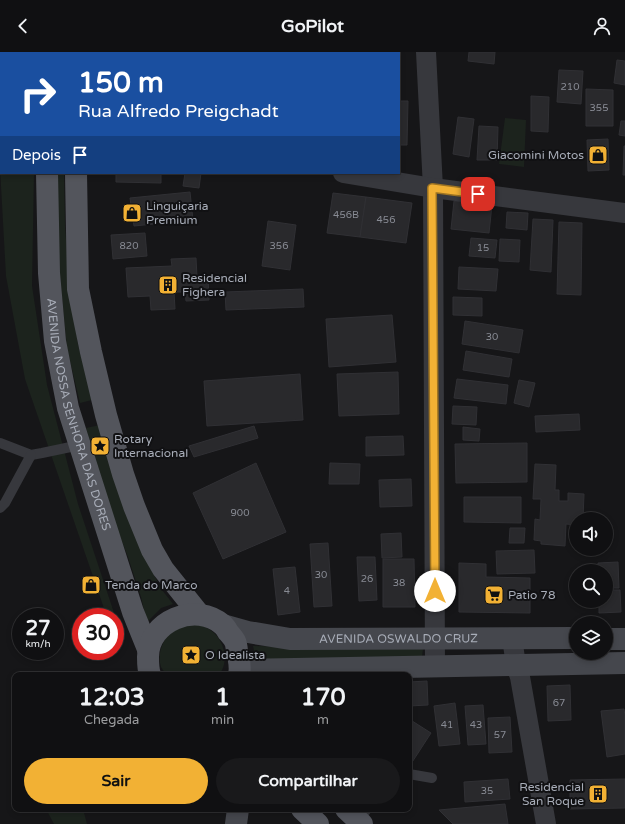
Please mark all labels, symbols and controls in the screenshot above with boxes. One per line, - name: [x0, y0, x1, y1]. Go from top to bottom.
- icon: back: [12, 15, 34, 37]
- text: GoPilot: [281, 15, 344, 37]
- icon: person: [591, 15, 613, 37]
- text: 150 m: [78, 66, 164, 100]
- icon: right: [12, 68, 64, 120]
- house number: 210: [561, 81, 579, 93]
- text: Rua Alfredo Preigchadt: [78, 100, 279, 122]
- house number: 355: [590, 102, 608, 114]
- icon: arrive: [69, 144, 91, 166]
- shop icon: Giacomini Motos: [587, 144, 609, 166]
- text: Depois: [12, 146, 61, 164]
- place label: Giacomini Motos: [488, 148, 584, 162]
- pin: [461, 177, 495, 211]
- icon: arrive: [467, 183, 489, 205]
- place label: Linguiçaria Premium: [146, 199, 209, 227]
- shop icon: Linguiçaria Premium: [121, 202, 143, 224]
- house number: 456B: [333, 209, 359, 221]
- house number: 456: [377, 214, 395, 226]
- house number: 820: [120, 240, 138, 252]
- house number: 356: [270, 240, 288, 252]
- house number: 15: [477, 242, 489, 254]
- place label: Residencial Fighera: [182, 271, 247, 299]
- building icon: Residencial Fighera: [157, 274, 179, 296]
- street label: AVENIDA NOSSA SENHORA DAS DORES: [44, 298, 114, 532]
- house number: 30: [486, 331, 498, 343]
- place label: Rotary Internacional: [114, 432, 188, 460]
- place icon: Rotary Internacional: [89, 435, 111, 457]
- house number: 900: [231, 507, 249, 519]
- map controls: [569, 512, 613, 660]
- button: sound: [569, 512, 613, 556]
- button: search: [569, 564, 613, 608]
- house number: 30: [315, 569, 327, 581]
- position arrow: [414, 570, 456, 612]
- house number: 26: [361, 573, 373, 585]
- shop icon: Tenda do Marco: [80, 574, 102, 596]
- house number: 38: [393, 577, 405, 589]
- place label: Tenda do Marco: [105, 578, 197, 592]
- supermarket icon: Patio 78: [483, 584, 505, 606]
- house number: 4: [284, 585, 290, 597]
- place label: Patio 78: [508, 588, 555, 602]
- speed limit sign: 30: [72, 608, 124, 660]
- button: layers: [569, 616, 613, 660]
- text: 27: [25, 617, 51, 641]
- street label: AVENIDA OSWALDO CRUZ: [319, 631, 478, 646]
- text: km/h: [25, 638, 51, 650]
- place icon: O Idealista: [180, 644, 202, 666]
- place label: O Idealista: [205, 648, 265, 662]
- text: 12:03: [78, 683, 145, 712]
- text: 1: [215, 683, 230, 712]
- text: 170: [300, 683, 346, 712]
- house number: 67: [553, 697, 565, 709]
- text: Chegada: [84, 712, 139, 728]
- text: min: [211, 712, 234, 728]
- text: m: [317, 712, 329, 728]
- house number: 41: [441, 719, 453, 731]
- house number: 43: [470, 719, 482, 731]
- house number: 57: [494, 729, 506, 741]
- button: Sair: [24, 758, 208, 804]
- button: Compartilhar: [216, 758, 400, 804]
- place label: Residencial San Roque: [519, 780, 584, 808]
- building icon: Residencial San Roque: [587, 783, 609, 805]
- house number: 35: [481, 785, 493, 797]

